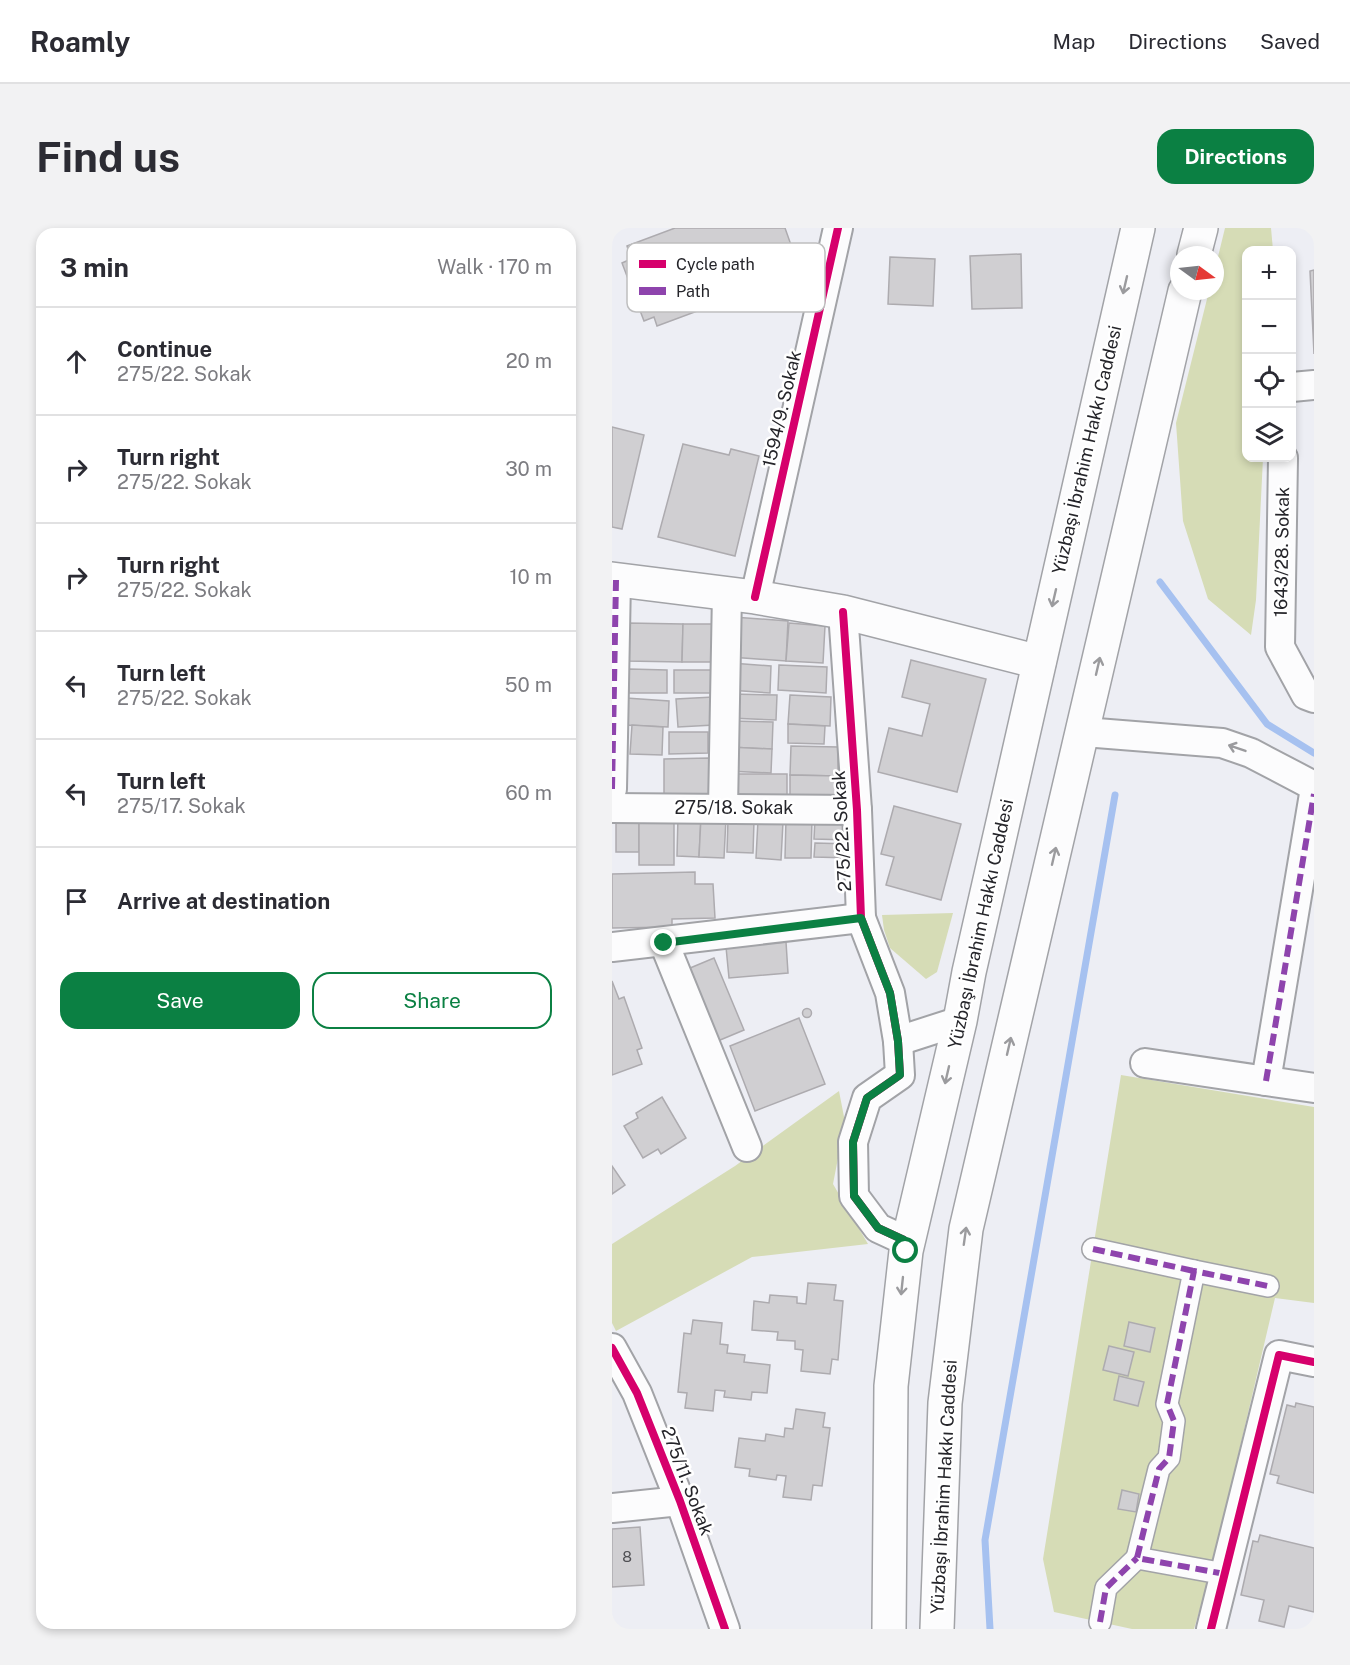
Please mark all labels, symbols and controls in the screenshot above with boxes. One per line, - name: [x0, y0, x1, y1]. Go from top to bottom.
- text: Roamly: [30, 25, 130, 58]
- text: Map: [1053, 29, 1095, 54]
- text: Directions: [1128, 29, 1227, 54]
- text: Saved: [1260, 29, 1320, 54]
- button: Directions: [1157, 129, 1314, 184]
- text: Find us: [36, 132, 180, 181]
- legend: [627, 243, 825, 312]
- north arrow: [1170, 246, 1224, 300]
- map controls: [1242, 246, 1296, 462]
- button: +: [1242, 246, 1296, 300]
- text: 3 min: [60, 252, 129, 283]
- text: Walk · 170 m: [437, 255, 552, 279]
- text: Cycle path: [676, 255, 755, 274]
- one-way arrow: [1119, 275, 1130, 294]
- text: Path: [676, 282, 710, 301]
- button: −: [1242, 300, 1296, 354]
- street label: Yüzbaşı İbrahim Hakkı Caddesi: [1047, 323, 1125, 576]
- text: Continue: [117, 336, 212, 362]
- icon: ahead: [60, 345, 93, 378]
- street label: 1594/9. Sokak: [758, 348, 805, 469]
- text: 20 m: [506, 349, 552, 373]
- button: locate: [1242, 354, 1296, 408]
- text: 275/22. Sokak: [117, 362, 252, 386]
- button: layers: [1242, 408, 1296, 462]
- text: Turn right: [117, 444, 220, 470]
- icon: right: [60, 453, 93, 486]
- text: 30 m: [505, 457, 552, 481]
- text: 275/22. Sokak: [117, 470, 252, 494]
- street label: 1643/28. Sokak: [1270, 487, 1293, 617]
- text: Turn right: [117, 552, 220, 578]
- icon: right: [60, 561, 93, 594]
- text: 10 m: [509, 565, 552, 589]
- text: 275/22. Sokak: [117, 578, 252, 602]
- one-way arrow: [1047, 588, 1059, 607]
- one-way arrow: [1093, 657, 1105, 676]
- text: Turn left: [117, 660, 206, 686]
- icon: left: [60, 669, 93, 702]
- text: 50 m: [505, 673, 552, 697]
- text: 275/22. Sokak: [117, 686, 252, 710]
- one-way arrow: [1228, 741, 1246, 752]
- text: Turn left: [117, 768, 206, 794]
- street label: 275/22. Sokak: [828, 770, 855, 892]
- icon: left: [60, 777, 93, 810]
- text: 60 m: [505, 781, 552, 805]
- text: 275/17. Sokak: [117, 794, 246, 818]
- street label: 275/18. Sokak: [675, 797, 793, 818]
- street label: Yüzbaşı İbrahim Hakkı Caddesi: [943, 797, 1017, 1051]
- one-way arrow: [1049, 847, 1060, 866]
- icon: arrive: [60, 885, 93, 918]
- text: Arrive at destination: [117, 888, 330, 914]
- route end: [650, 929, 676, 955]
- button: Save: [60, 972, 300, 1029]
- button: Share: [312, 972, 552, 1029]
- one-way arrow: [1004, 1037, 1015, 1056]
- one-way arrow: [941, 1065, 953, 1084]
- one-way arrow: [960, 1226, 971, 1246]
- route start: [892, 1237, 918, 1263]
- one-way arrow: [896, 1276, 907, 1296]
- street label: Yüzbaşı İbrahim Hakkı Caddesi: [925, 1359, 961, 1615]
- street label: 275/11. Sokak: [657, 1424, 718, 1538]
- house number: 8: [622, 1548, 632, 1565]

